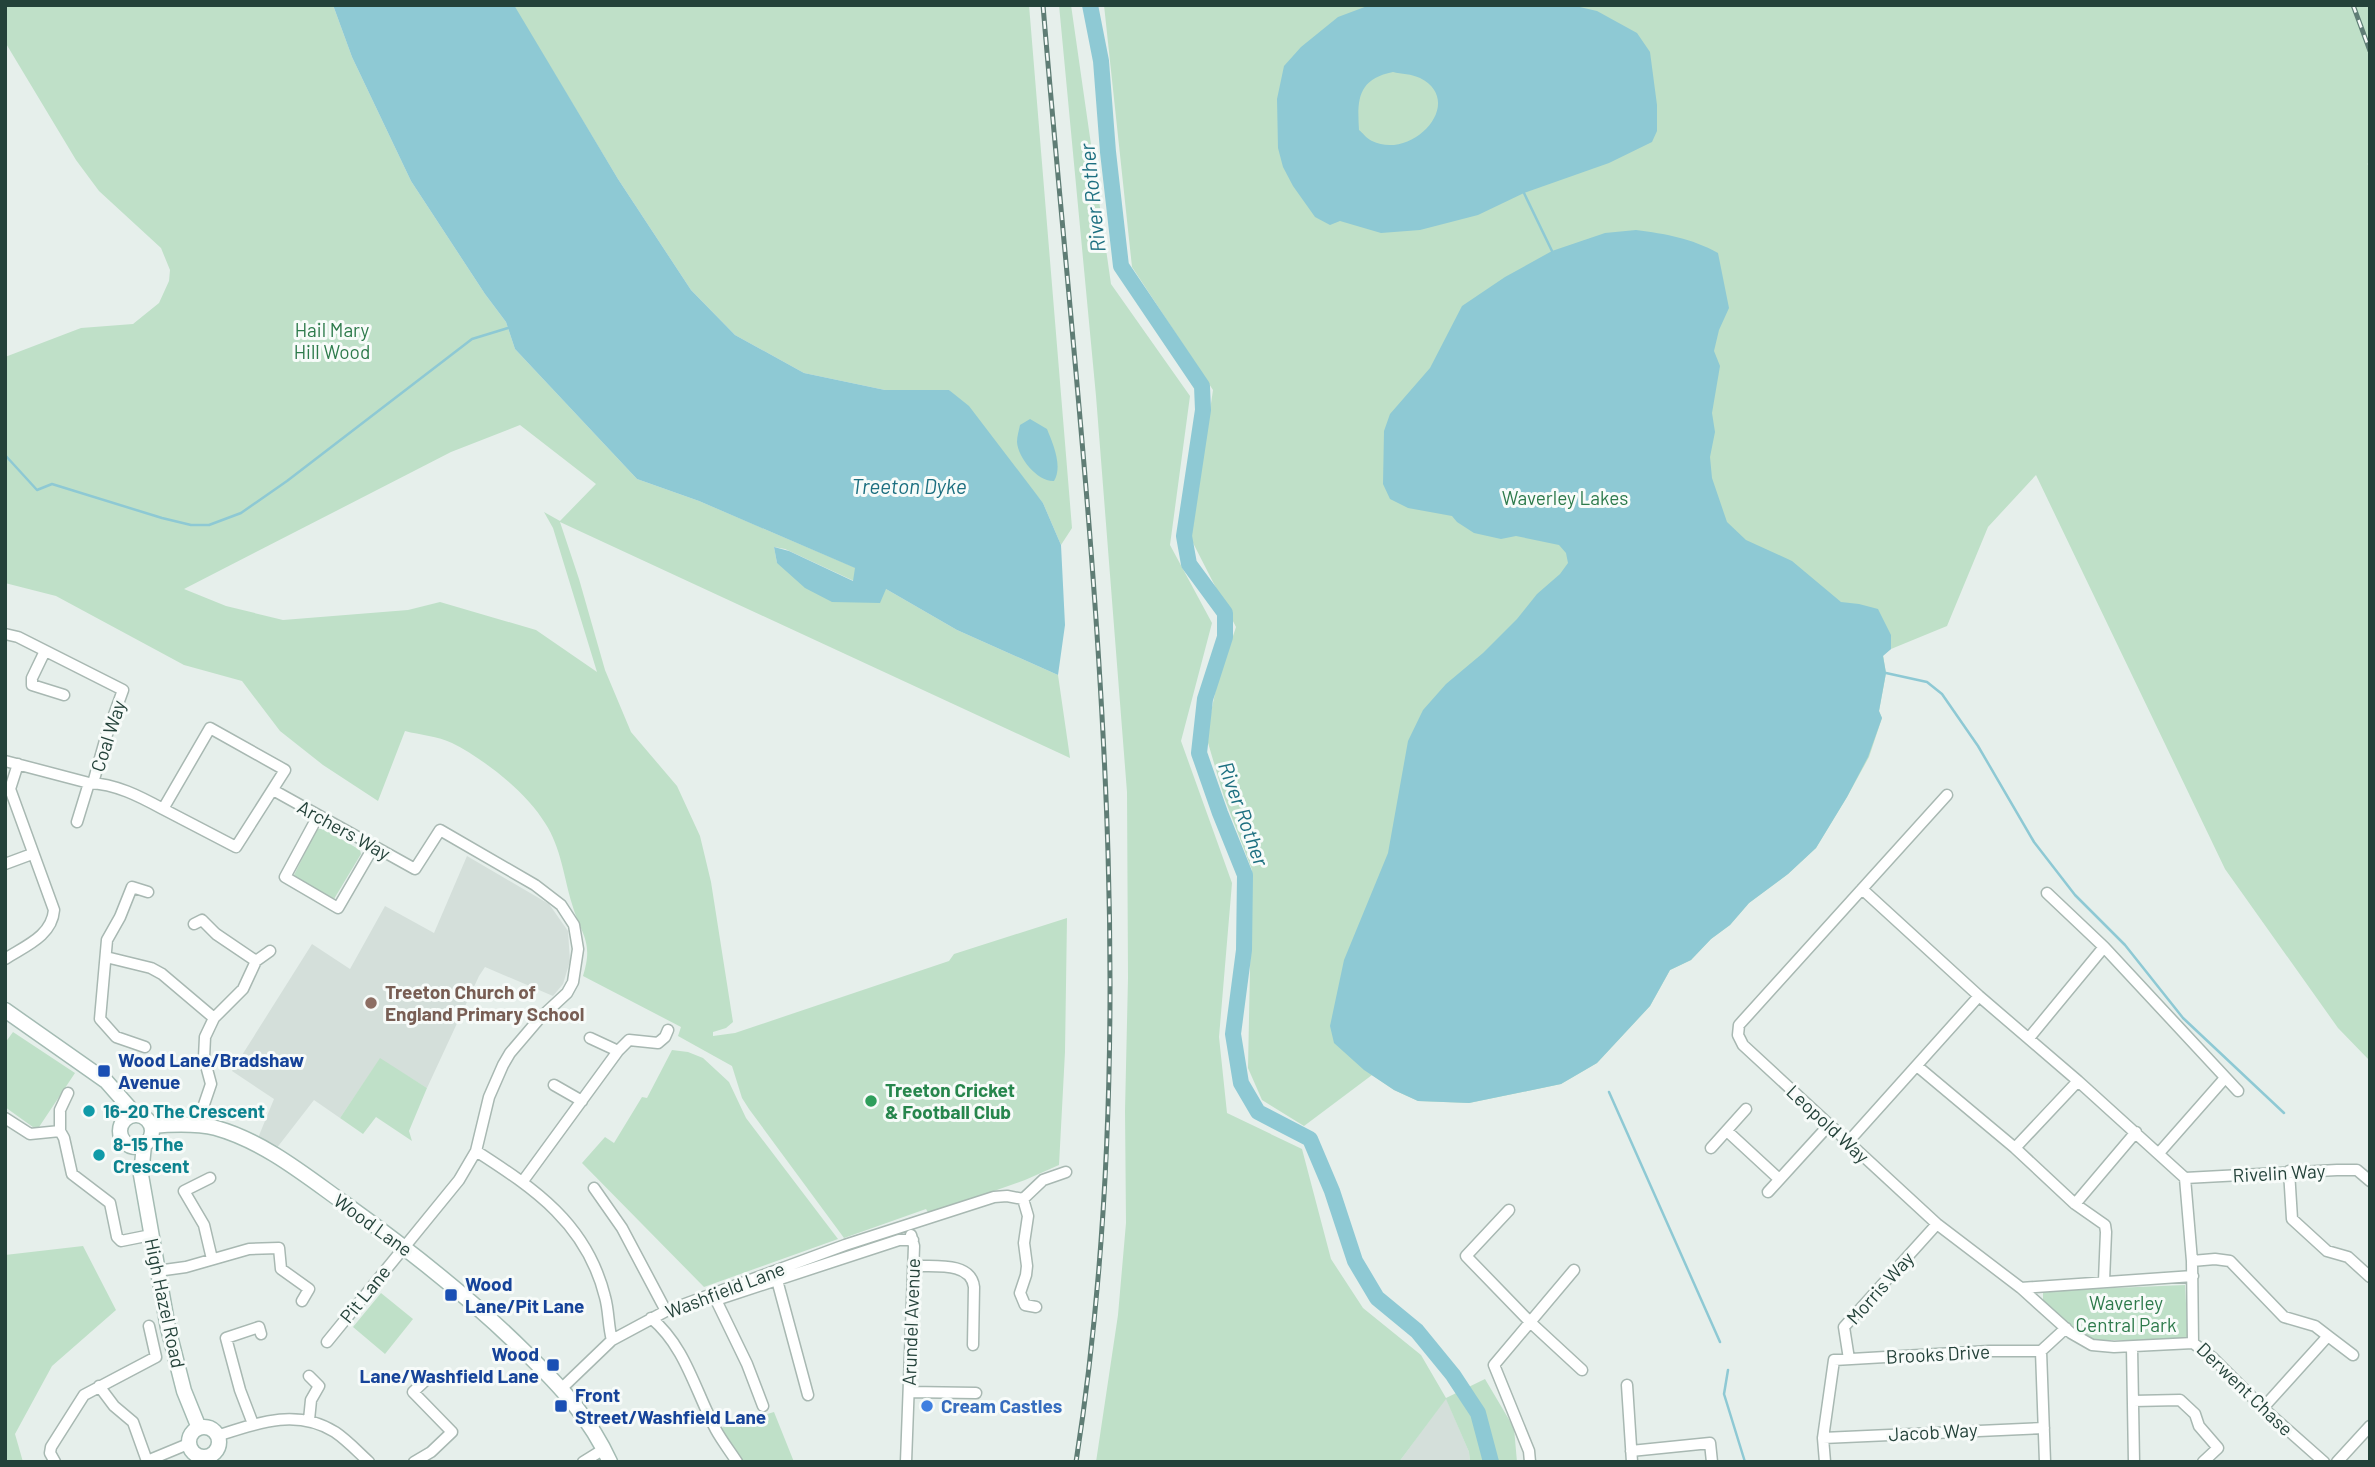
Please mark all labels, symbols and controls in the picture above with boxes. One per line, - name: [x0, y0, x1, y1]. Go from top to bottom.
- water label: River Rother: [1073, 142, 1110, 254]
- park label: Hail Mary Hill Wood: [294, 318, 370, 363]
- water label: Treeton Dyke: [851, 473, 967, 498]
- park label: Waverley Lakes: [1502, 486, 1628, 509]
- street label: Coal Way: [85, 697, 130, 775]
- water label: River Rother: [1214, 758, 1275, 870]
- street label: Archers Way: [294, 795, 395, 865]
- place label: Treeton Church of England Primary School: [385, 980, 584, 1025]
- marker: Treeton Church of England Primary School: [363, 995, 379, 1011]
- place label: Wood Lane/Bradshaw Avenue: [118, 1048, 304, 1093]
- marker: Wood Lane/Bradshaw Avenue: [96, 1063, 112, 1079]
- place label: Treeton Cricket & Football Club: [885, 1078, 1015, 1123]
- street label: Leopold Way: [1782, 1080, 1875, 1168]
- marker: Treeton Cricket & Football Club: [863, 1093, 879, 1109]
- place label: 16-20 The Crescent: [103, 1099, 265, 1122]
- marker: 16-20 The Crescent: [81, 1103, 97, 1119]
- place label: 8-15 The Crescent: [113, 1132, 189, 1177]
- marker: 8-15 The Crescent: [91, 1147, 107, 1163]
- street label: Rivelin Way: [2232, 1159, 2326, 1186]
- street label: Wood Lane: [330, 1188, 417, 1261]
- street label: High Hazel Road: [140, 1236, 190, 1370]
- street label: Morris Way: [1841, 1246, 1918, 1329]
- street label: Washfield Lane: [662, 1256, 788, 1323]
- street label: Arundel Avenue: [897, 1258, 924, 1386]
- street label: Pit Lane: [334, 1260, 395, 1327]
- place label: Wood Lane/Pit Lane: [465, 1272, 584, 1317]
- marker: Wood Lane/Pit Lane: [443, 1287, 459, 1303]
- park label: Waverley Central Park: [2076, 1291, 2176, 1336]
- street label: Derwent Chase: [2193, 1337, 2298, 1440]
- street label: Brooks Drive: [1885, 1339, 1991, 1368]
- place label: Wood Lane/Washfield Lane: [360, 1342, 539, 1387]
- marker: Wood Lane/Washfield Lane: [545, 1357, 561, 1373]
- place label: Front Street/Washfield Lane: [575, 1383, 766, 1428]
- place label: Cream Castles: [941, 1394, 1062, 1417]
- marker: Front Street/Washfield Lane: [553, 1398, 569, 1414]
- marker: Cream Castles: [919, 1398, 935, 1414]
- street label: Jacob Way: [1888, 1418, 1978, 1445]

